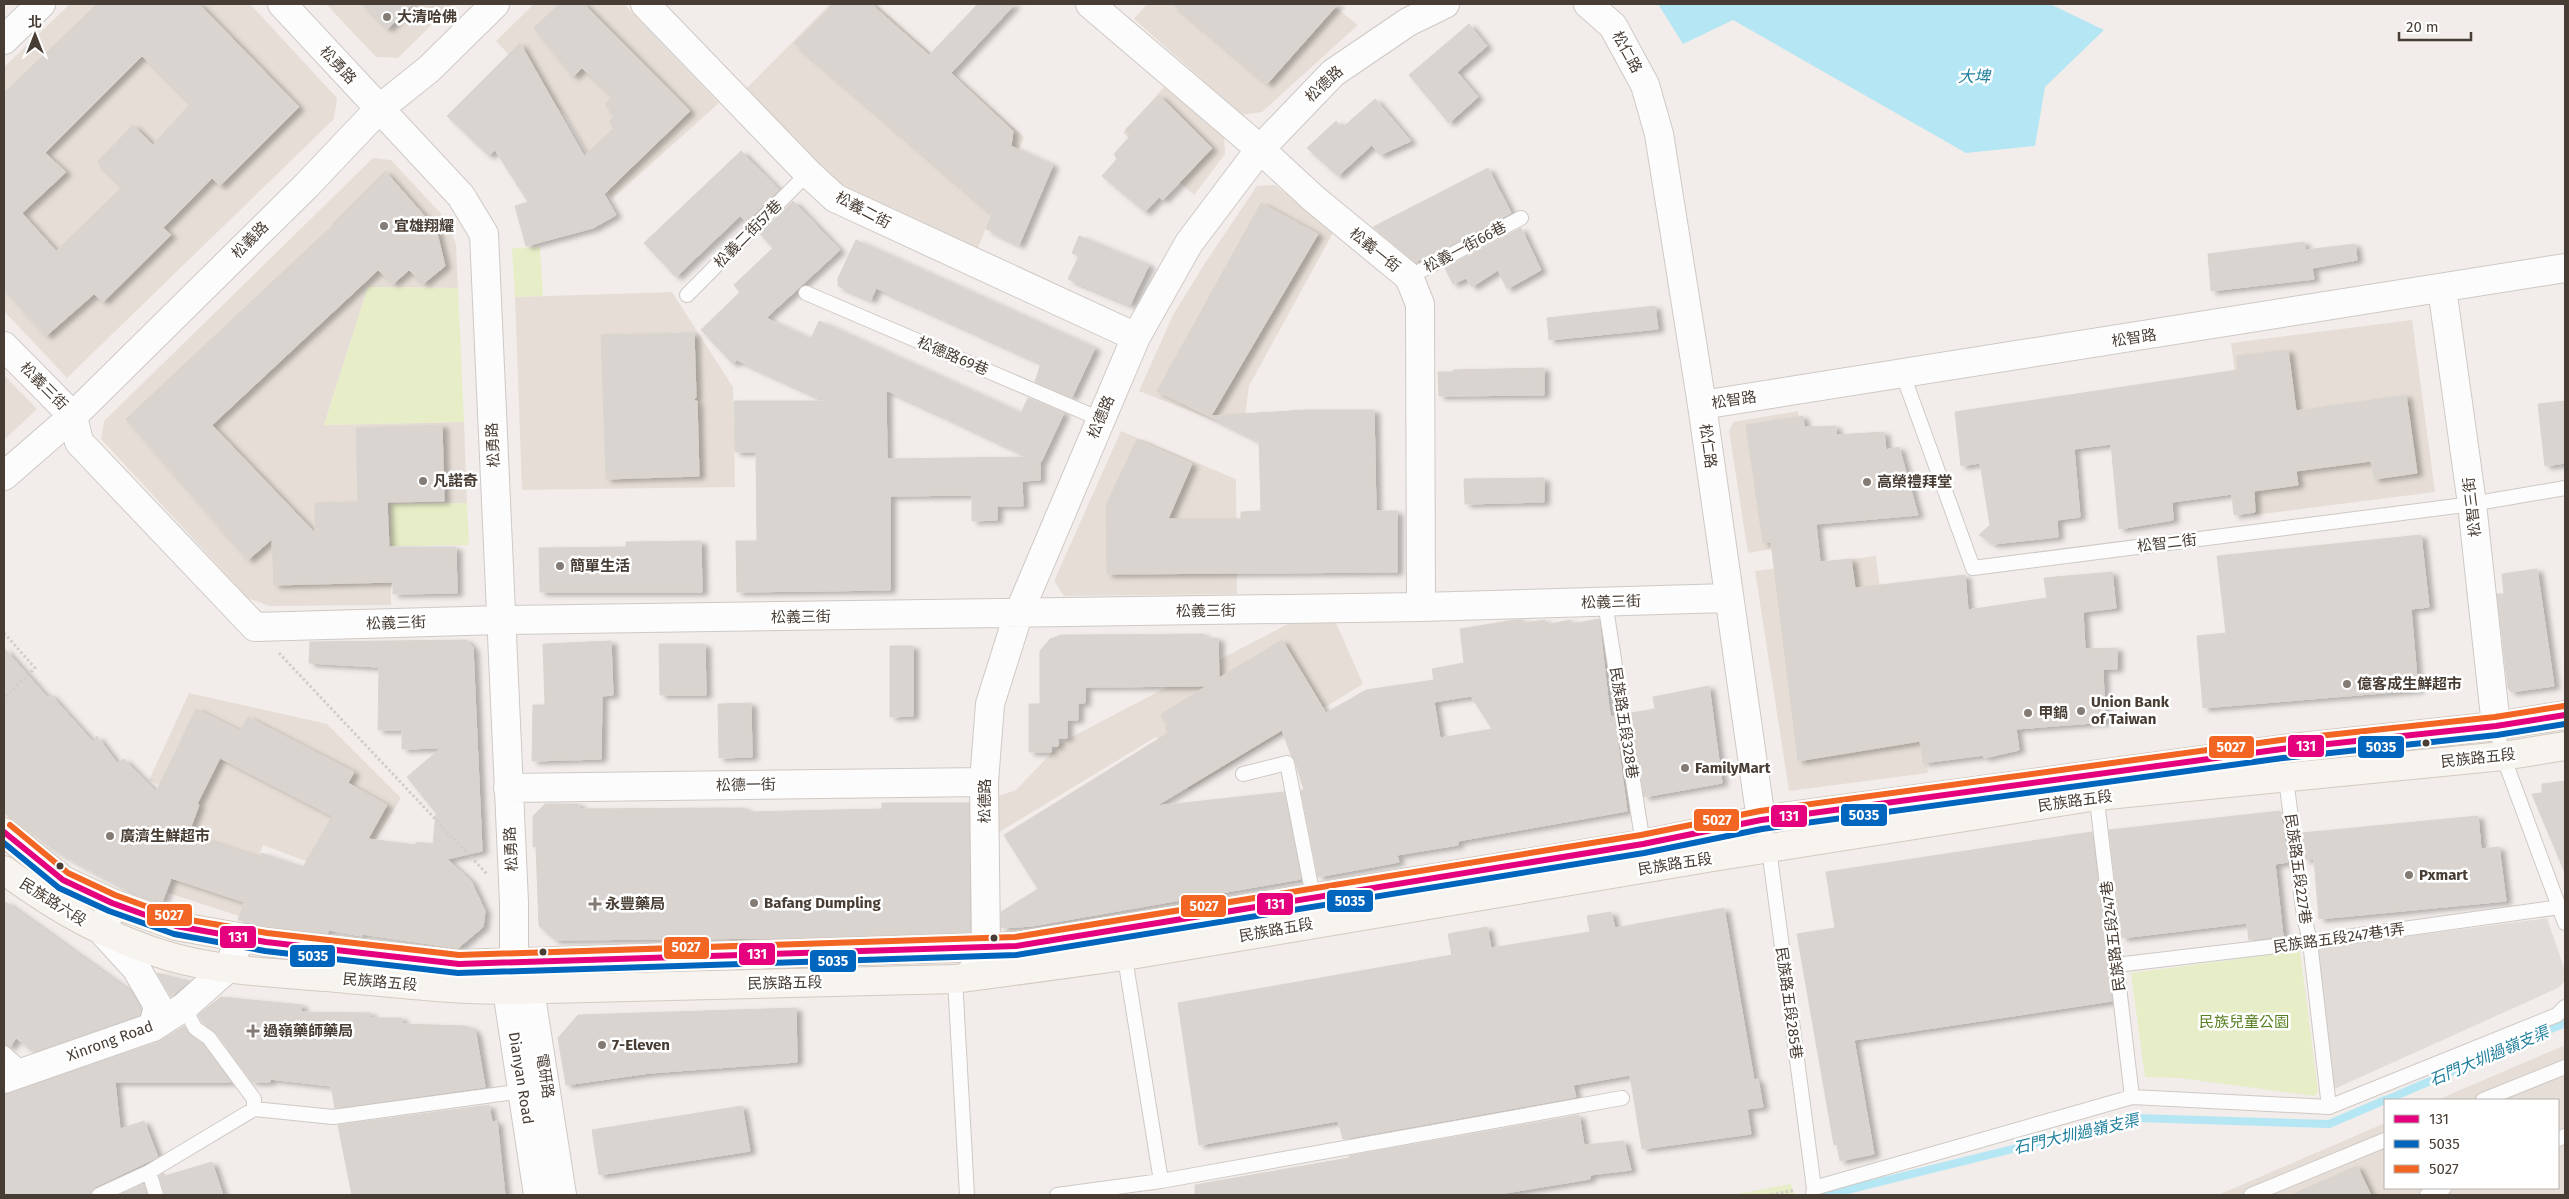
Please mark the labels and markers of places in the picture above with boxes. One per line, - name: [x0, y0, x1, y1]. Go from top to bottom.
- place label: 大清哈佛: [397, 8, 457, 26]
- marker: 大清哈佛: [381, 11, 393, 23]
- place label: 宜雄翔耀: [394, 217, 454, 235]
- marker: 宜雄翔耀: [378, 220, 390, 232]
- place label: 凡諾奇: [433, 472, 478, 490]
- place label: 高榮禮拜堂: [1877, 473, 1952, 491]
- marker: 凡諾奇: [417, 475, 429, 487]
- marker: 高榮禮拜堂: [1861, 476, 1873, 488]
- place label: 簡單生活: [570, 557, 630, 575]
- marker: 簡單生活: [554, 560, 566, 572]
- place label: 億客成生鮮超市: [2357, 675, 2462, 693]
- marker: 億客成生鮮超市: [2341, 678, 2353, 690]
- place label: Union Bank of Taiwan: [2091, 693, 2170, 728]
- place label: 甲鍋: [2038, 704, 2068, 722]
- marker: Union Bank of Taiwan: [2075, 705, 2087, 717]
- marker: 甲鍋: [2022, 707, 2034, 719]
- unlabelled marker: [2421, 738, 2431, 748]
- place label: FamilyMart: [1695, 759, 1771, 777]
- marker: FamilyMart: [1679, 762, 1691, 774]
- place label: 廣濟生鮮超市: [120, 827, 210, 845]
- marker: 廣濟生鮮超市: [104, 830, 116, 842]
- unlabelled marker: [55, 861, 65, 871]
- place label: Pxmart: [2419, 866, 2468, 884]
- marker: Pxmart: [2403, 869, 2415, 881]
- place label: Bafang Dumpling: [764, 894, 881, 912]
- place label: 永豐藥局: [605, 895, 665, 913]
- marker: Bafang Dumpling: [748, 897, 760, 909]
- marker: 永豐藥局: [589, 898, 601, 910]
- unlabelled marker: [989, 933, 999, 943]
- unlabelled marker: [538, 947, 548, 957]
- place label: 過嶺藥師藥局: [263, 1022, 353, 1040]
- marker: 過嶺藥師藥局: [247, 1025, 259, 1037]
- place label: 7-Eleven: [612, 1036, 670, 1054]
- marker: 7-Eleven: [596, 1039, 608, 1051]

